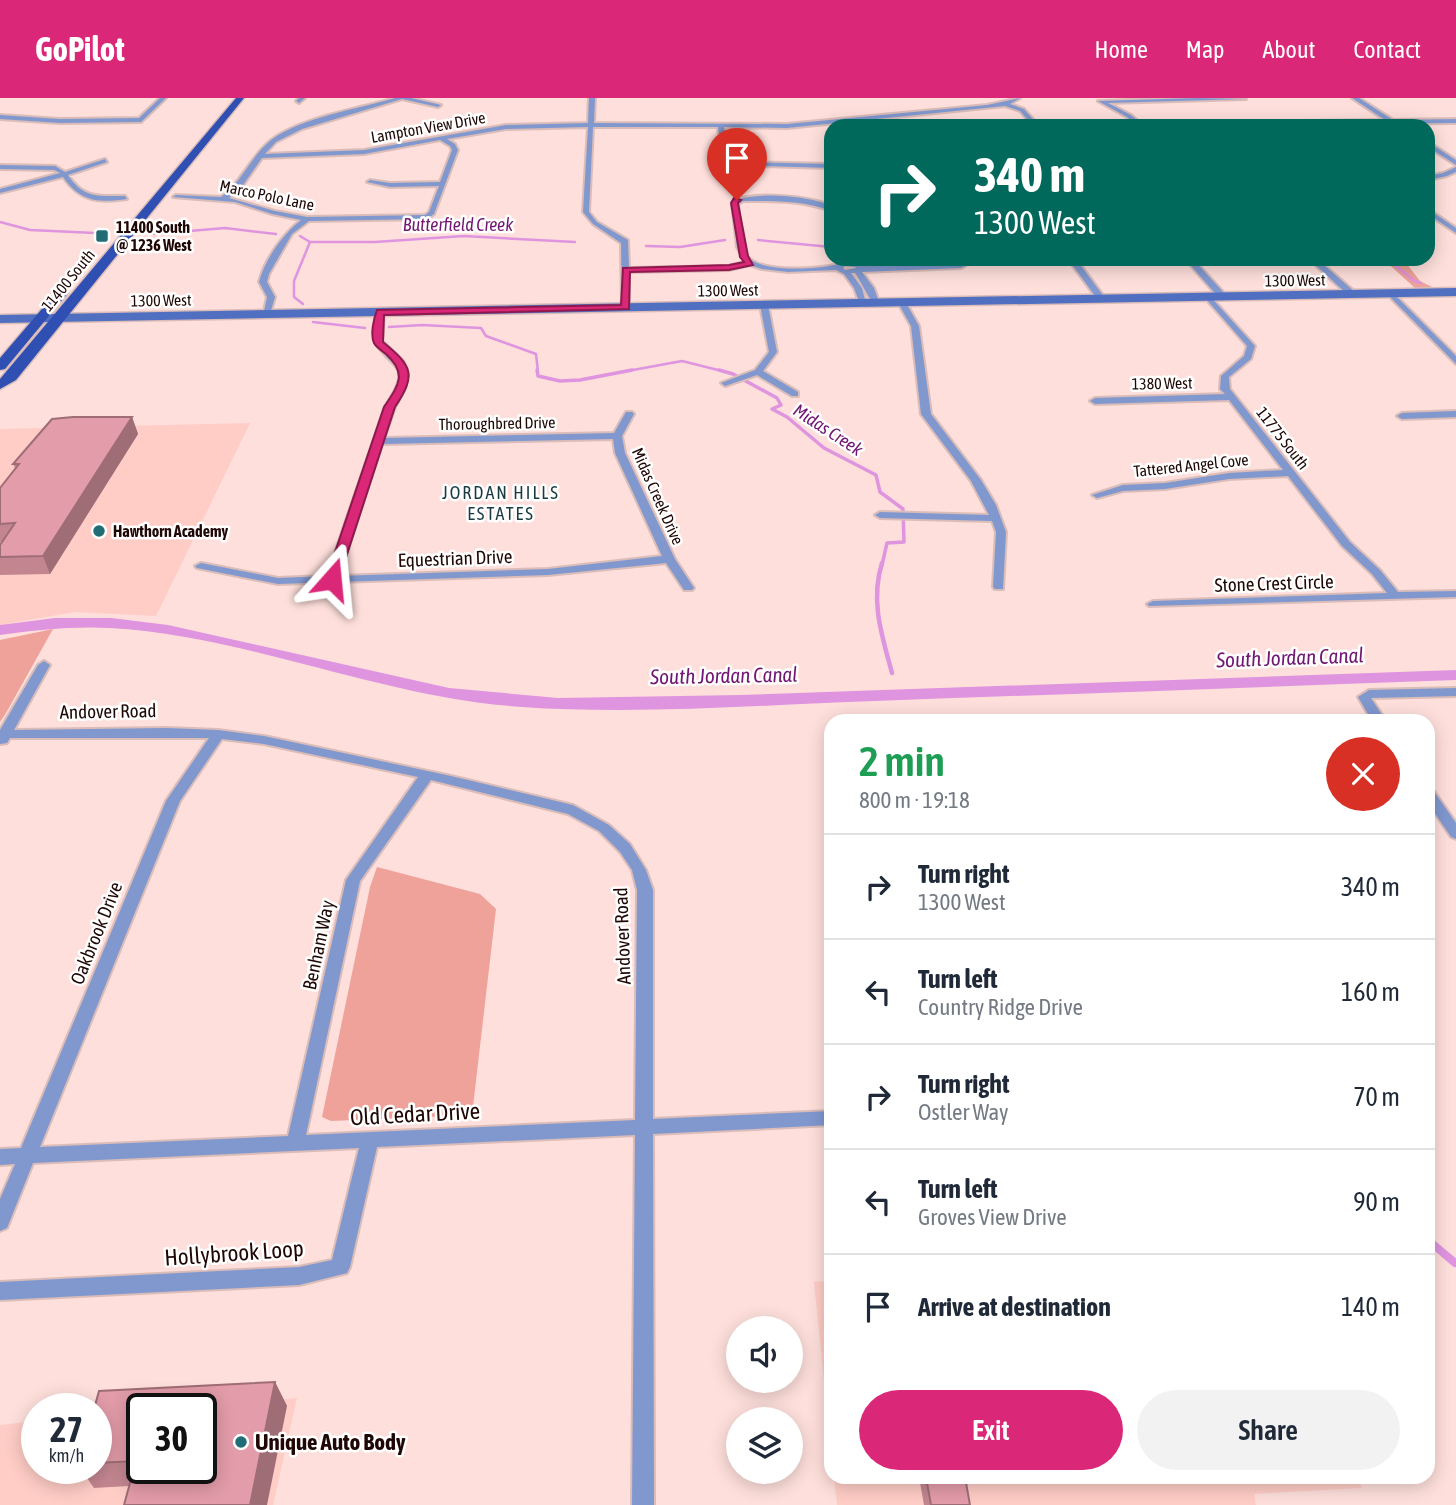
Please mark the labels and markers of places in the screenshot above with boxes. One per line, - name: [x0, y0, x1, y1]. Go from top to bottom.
- pin: [707, 128, 767, 200]
- place label: 11400 South @ 1236 West: [116, 218, 192, 254]
- marker: 11400 South @ 1236 West: [94, 228, 110, 244]
- place label: Hawthorn Academy: [113, 522, 228, 540]
- marker: Hawthorn Academy: [91, 523, 107, 539]
- place label: Unique Auto Body: [255, 1429, 406, 1455]
- marker: Unique Auto Body: [233, 1434, 249, 1450]

